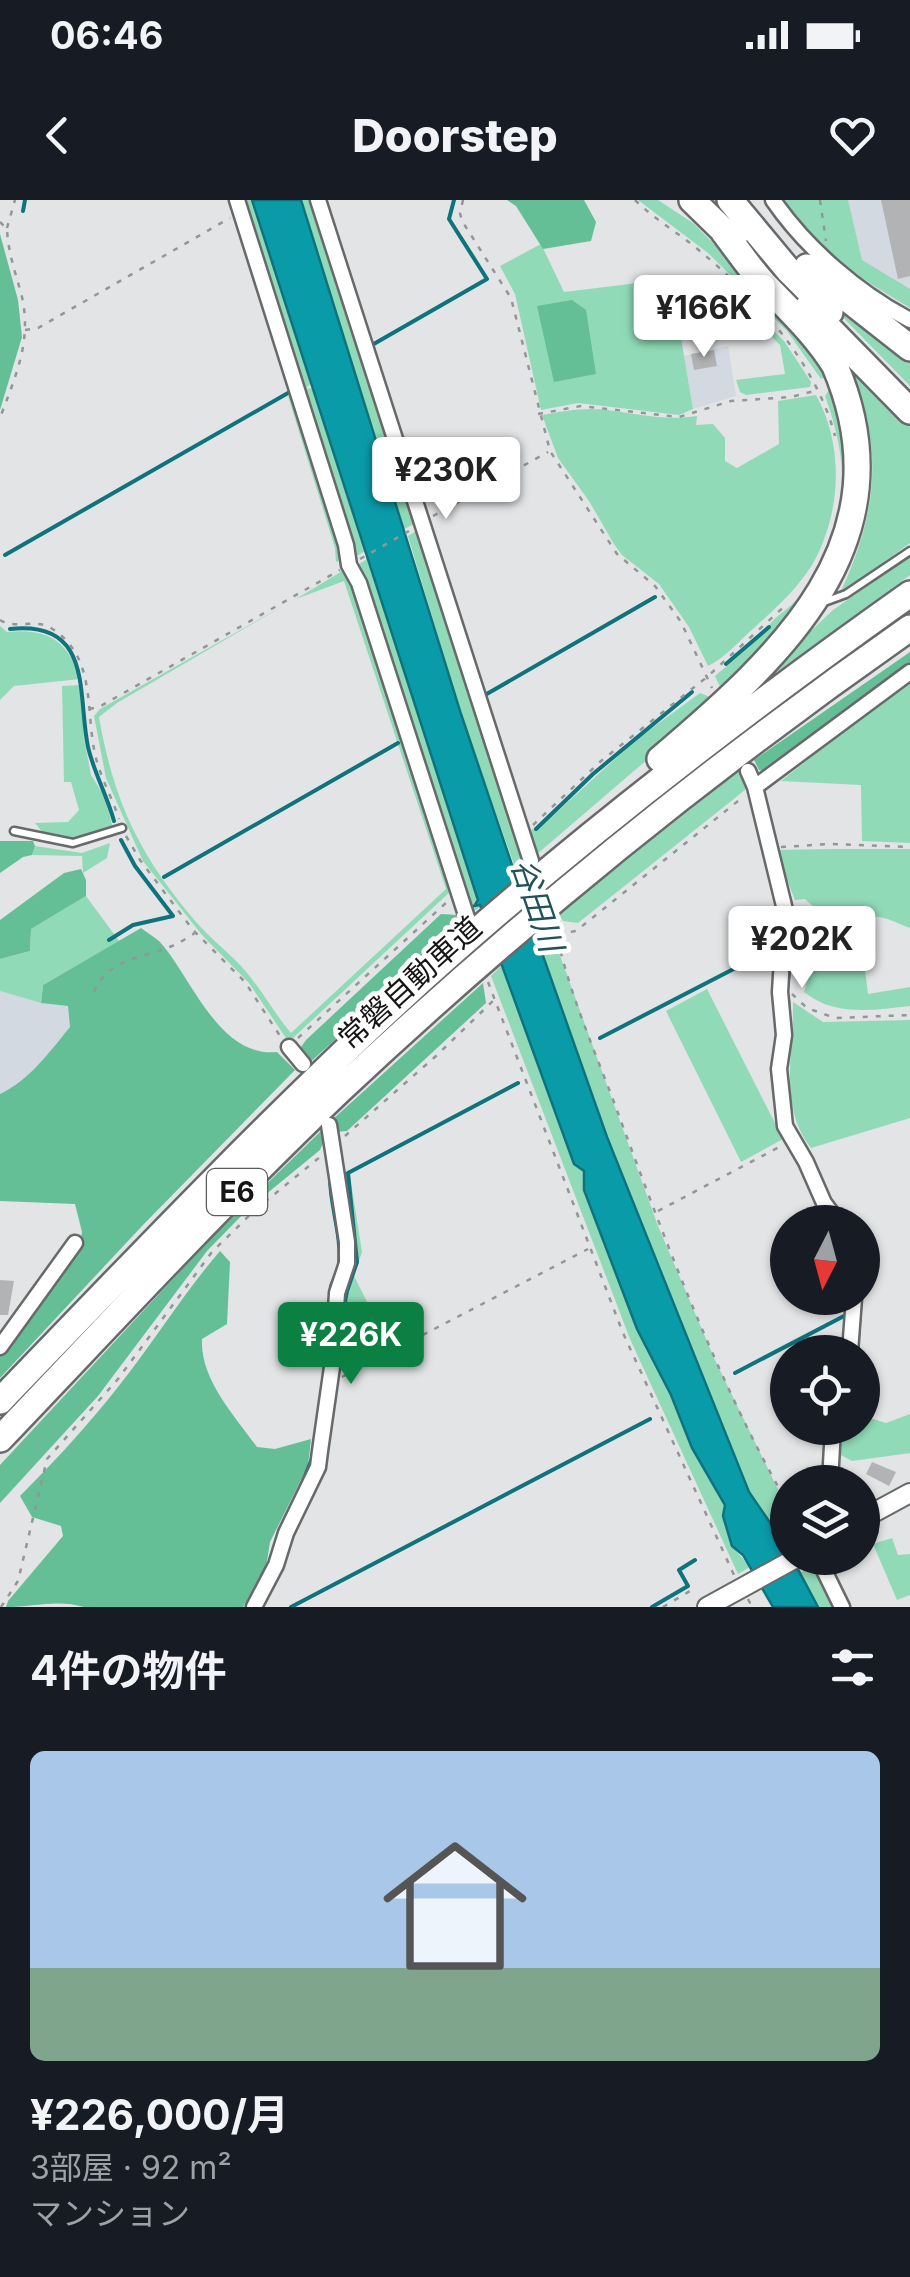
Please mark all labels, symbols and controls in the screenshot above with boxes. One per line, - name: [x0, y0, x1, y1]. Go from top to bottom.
- text: 06:46: [50, 12, 163, 58]
- icon: back: [30, 108, 85, 163]
- text: Doorstep: [352, 108, 558, 163]
- icon: heart: [825, 108, 880, 163]
- pin: ¥166K: [634, 275, 774, 360]
- text: ¥166K: [656, 288, 752, 327]
- pin: ¥230K: [376, 437, 516, 522]
- text: ¥230K: [394, 450, 498, 489]
- water label: 谷田川: [503, 853, 573, 959]
- pin: ¥202K: [732, 906, 872, 991]
- street label: 常磐自動車道: [330, 909, 488, 1056]
- text: ¥202K: [750, 919, 854, 958]
- road number: E6: [207, 1169, 267, 1215]
- north arrow: [770, 1205, 880, 1315]
- map controls: [770, 1205, 880, 1575]
- pin: ¥226K: [281, 1302, 421, 1387]
- text: ¥226K: [300, 1315, 402, 1354]
- button: locate: [770, 1335, 880, 1445]
- button: layers: [770, 1465, 880, 1575]
- icon: filters: [825, 1640, 880, 1695]
- text: 4件の物件: [30, 1645, 226, 1696]
- icon: home: [365, 1816, 545, 1996]
- text: ¥226,000/月: [30, 2089, 289, 2140]
- text: 3部屋 · 92 m²: [30, 2148, 232, 2187]
- text: マンション: [30, 2194, 190, 2233]

